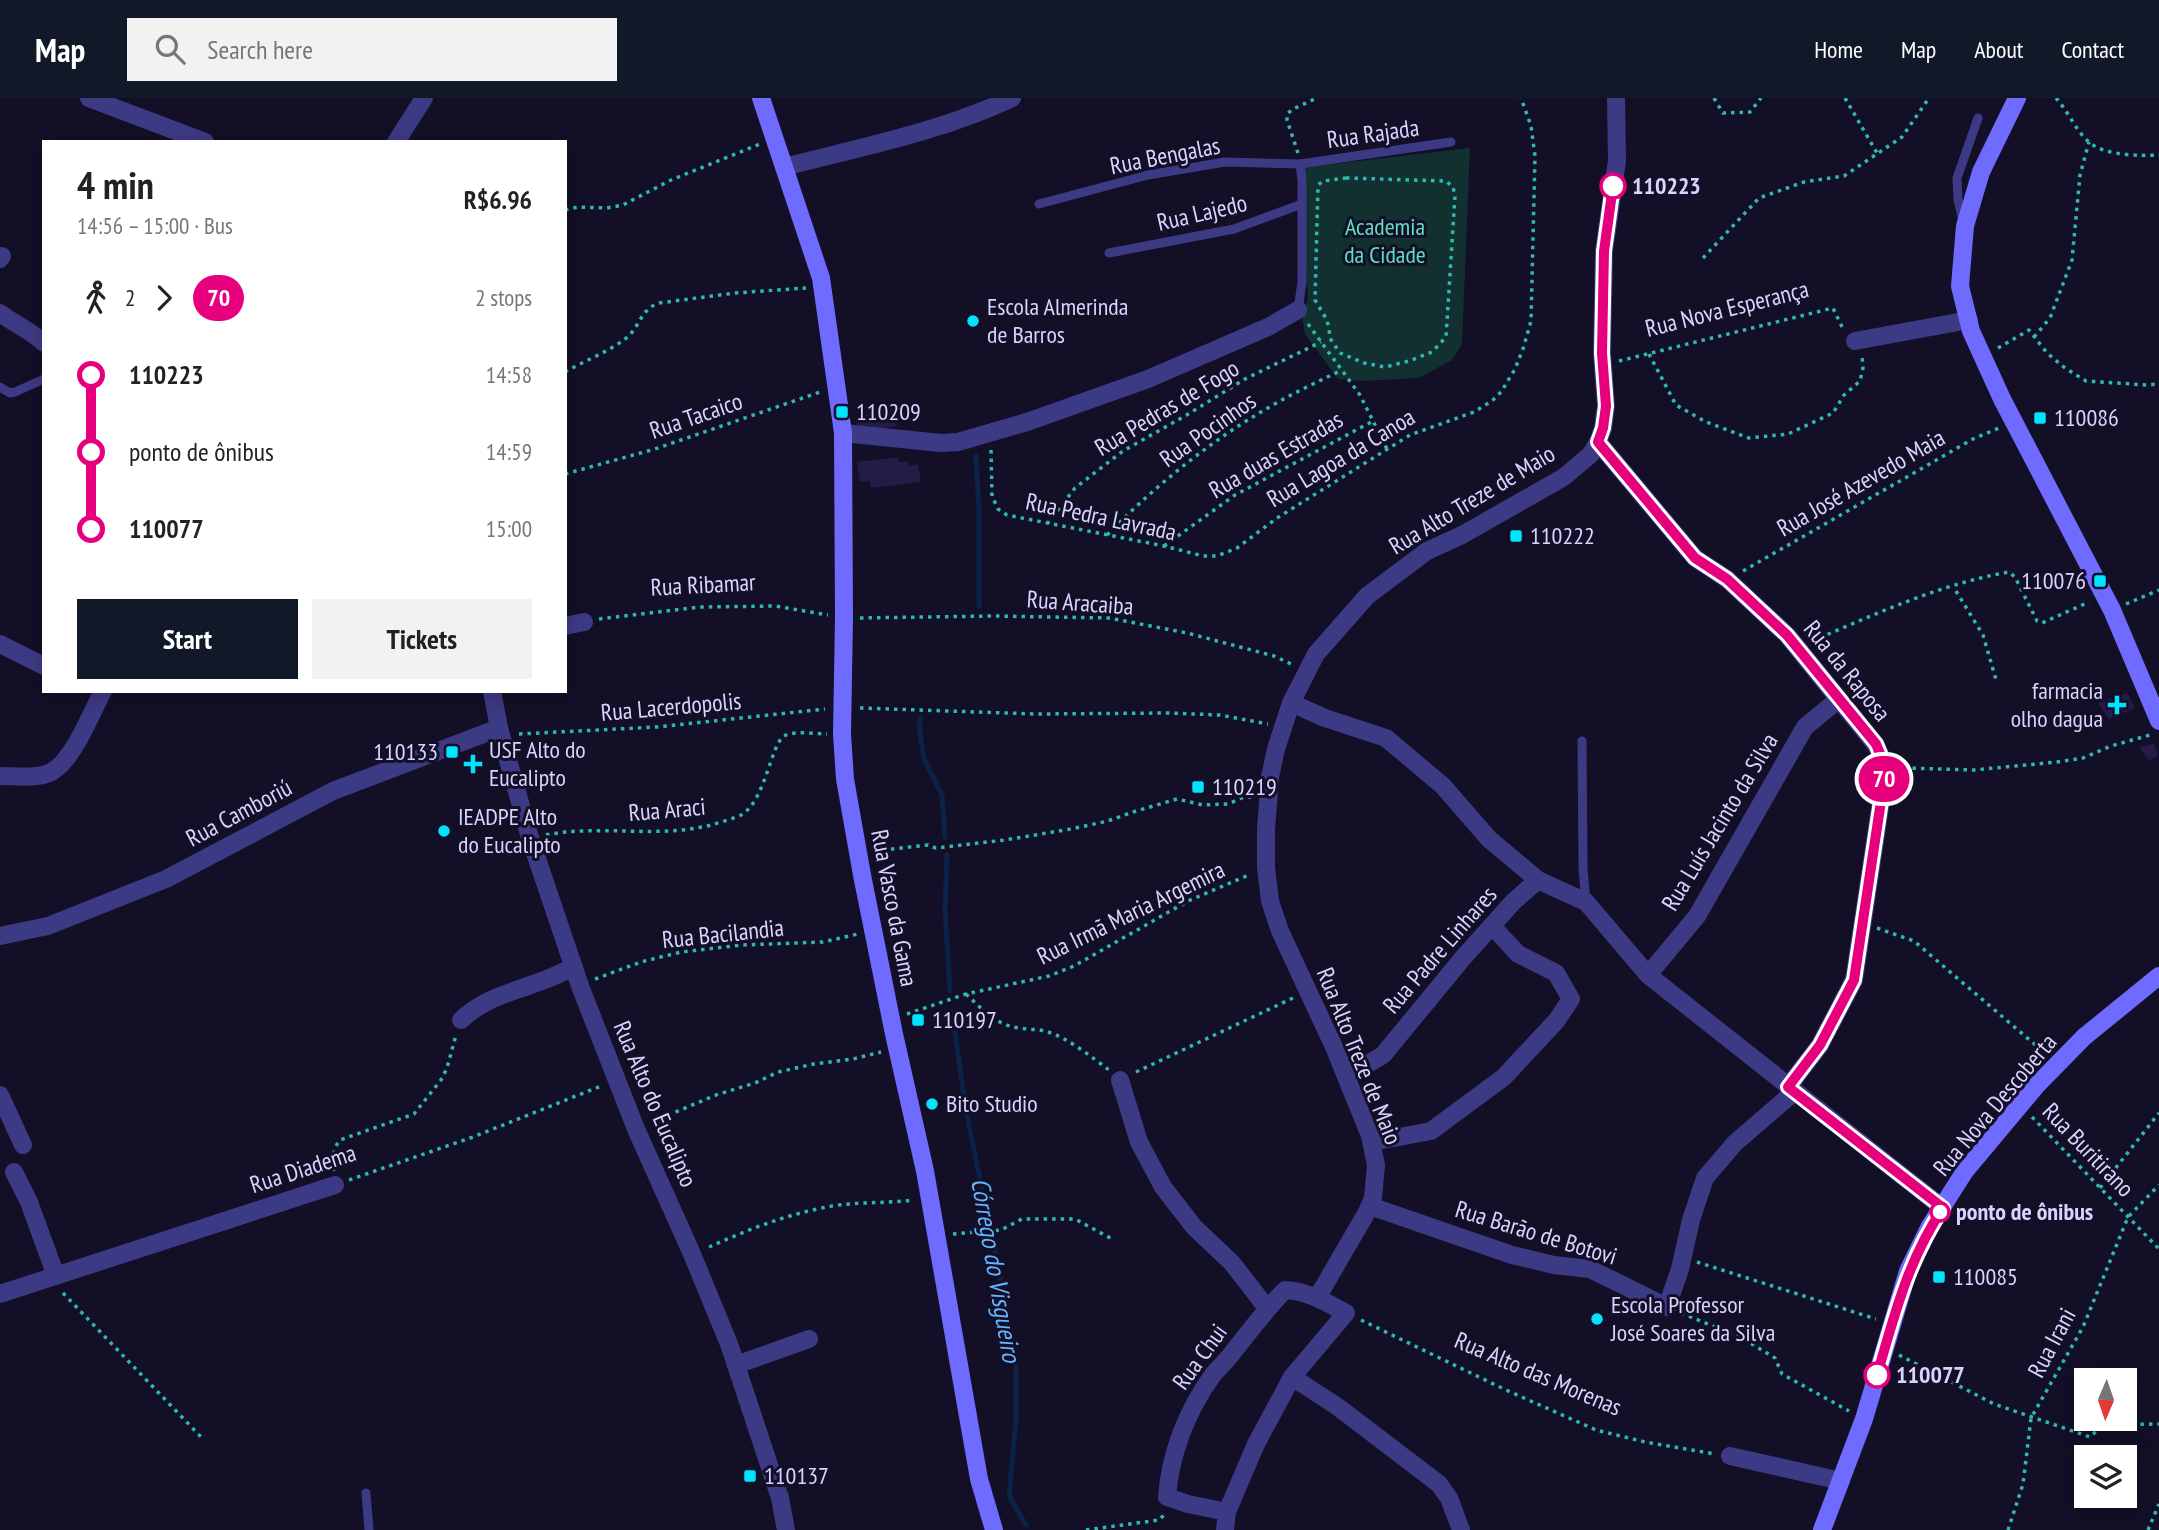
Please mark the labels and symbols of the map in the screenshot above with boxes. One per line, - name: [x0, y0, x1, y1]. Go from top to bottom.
- street label: Rua Rajada: [1325, 112, 1421, 155]
- street label: Rua Bengalas: [1107, 130, 1223, 181]
- place label: 110223: [1632, 170, 1701, 201]
- marker: 110223: [1600, 173, 1626, 199]
- street label: Rua Lajedo: [1154, 187, 1250, 238]
- park label: Academia da Cidade: [1344, 211, 1426, 270]
- street label: Rua Nova Esperança: [1642, 273, 1812, 344]
- place label: Escola Almerinda de Barros: [987, 291, 1128, 350]
- marker: Escola Almerinda de Barros: [965, 313, 981, 329]
- street label: Rua Pedras de Fogo: [1089, 352, 1245, 463]
- street label: Rua Tacaico: [645, 385, 746, 446]
- street label: Rua Pocinhos: [1154, 385, 1262, 474]
- place label: 110209: [856, 396, 921, 427]
- street label: Rua Lagoa da Canoa: [1261, 401, 1420, 514]
- place label: 110086: [2054, 402, 2119, 433]
- marker: 110209: [834, 404, 850, 420]
- street label: Rua duas Estradas: [1203, 404, 1348, 505]
- marker: 110086: [2032, 410, 2048, 426]
- street label: Rua José Azevedo Maia: [1771, 422, 1950, 543]
- street label: Rua Alto Treze de Maio: [1383, 438, 1560, 561]
- street label: Rua Pedra Lavrada: [1023, 485, 1179, 548]
- place label: 110222: [1530, 520, 1595, 551]
- marker: 110222: [1508, 528, 1524, 544]
- place label: 110076: [2021, 565, 2086, 596]
- street label: Rua Ribamar: [650, 566, 757, 603]
- marker: 110076: [2092, 573, 2108, 589]
- street label: Rua Aracaiba: [1026, 583, 1134, 622]
- street label: Rua da Raposa: [1797, 614, 1898, 728]
- place label: farmacia olho dagua: [2011, 675, 2103, 734]
- street label: Rua Lacerdopolis: [599, 685, 743, 728]
- marker: farmacia olho dagua: [2109, 697, 2125, 713]
- street label: Rua Luís Jacinto da Silva: [1654, 727, 1785, 916]
- place label: USF Alto do Eucalipto: [489, 734, 586, 793]
- place label: 110133: [373, 736, 438, 767]
- marker: 110133: [444, 744, 460, 760]
- marker: USF Alto do Eucalipto: [463, 754, 483, 774]
- line badge: 70: [1853, 756, 1916, 802]
- place label: 110219: [1212, 771, 1277, 802]
- street label: Rua Camboriú: [180, 772, 297, 853]
- marker: 110219: [1190, 779, 1206, 795]
- street label: Rua Araci: [627, 791, 707, 828]
- place label: IEADPE Alto do Eucalipto: [458, 801, 561, 860]
- marker: IEADPE Alto do Eucalipto: [436, 823, 452, 839]
- street label: Rua Vasco da Gama: [864, 827, 925, 989]
- street label: Rua Irmã Maria Argemira: [1032, 854, 1230, 971]
- street label: Rua Padre Linhares: [1376, 880, 1503, 1020]
- street label: Rua Bacilandia: [661, 912, 785, 955]
- street label: Rua Alto Treze de Maio: [1310, 963, 1409, 1149]
- place label: 110197: [932, 1004, 997, 1035]
- marker: 110197: [910, 1012, 926, 1028]
- street label: Rua Alto do Eucalipto: [607, 1016, 704, 1192]
- street label: Rua Nova Descoberta: [1926, 1027, 2063, 1182]
- place label: Bito Studio: [946, 1088, 1038, 1119]
- marker: Bito Studio: [924, 1096, 940, 1112]
- street label: Rua Buritirano: [2036, 1096, 2141, 1203]
- street label: Rua Diadema: [246, 1137, 360, 1200]
- water label: Córrego do Visgueiro: [964, 1175, 1029, 1366]
- street label: Rua Barão de Botovi: [1452, 1193, 1621, 1272]
- place label: ponto de ônibus: [1956, 1196, 2093, 1227]
- marker: ponto de ônibus: [1930, 1202, 1950, 1222]
- place label: 110085: [1953, 1261, 2018, 1292]
- marker: 110085: [1931, 1269, 1947, 1285]
- place label: Escola Professor José Soares da Silva: [1610, 1289, 1775, 1348]
- street label: Rua Irani: [2020, 1303, 2083, 1383]
- marker: Escola Professor José Soares da Silva: [1589, 1311, 1605, 1327]
- street label: Rua Chui: [1165, 1318, 1234, 1396]
- street label: Rua Alto das Morenas: [1450, 1324, 1626, 1423]
- place label: 110077: [1896, 1359, 1965, 1390]
- marker: 110077: [1864, 1362, 1890, 1388]
- north arrow: [2074, 1368, 2137, 1432]
- place label: 110137: [764, 1460, 829, 1491]
- marker: 110137: [742, 1468, 758, 1484]

